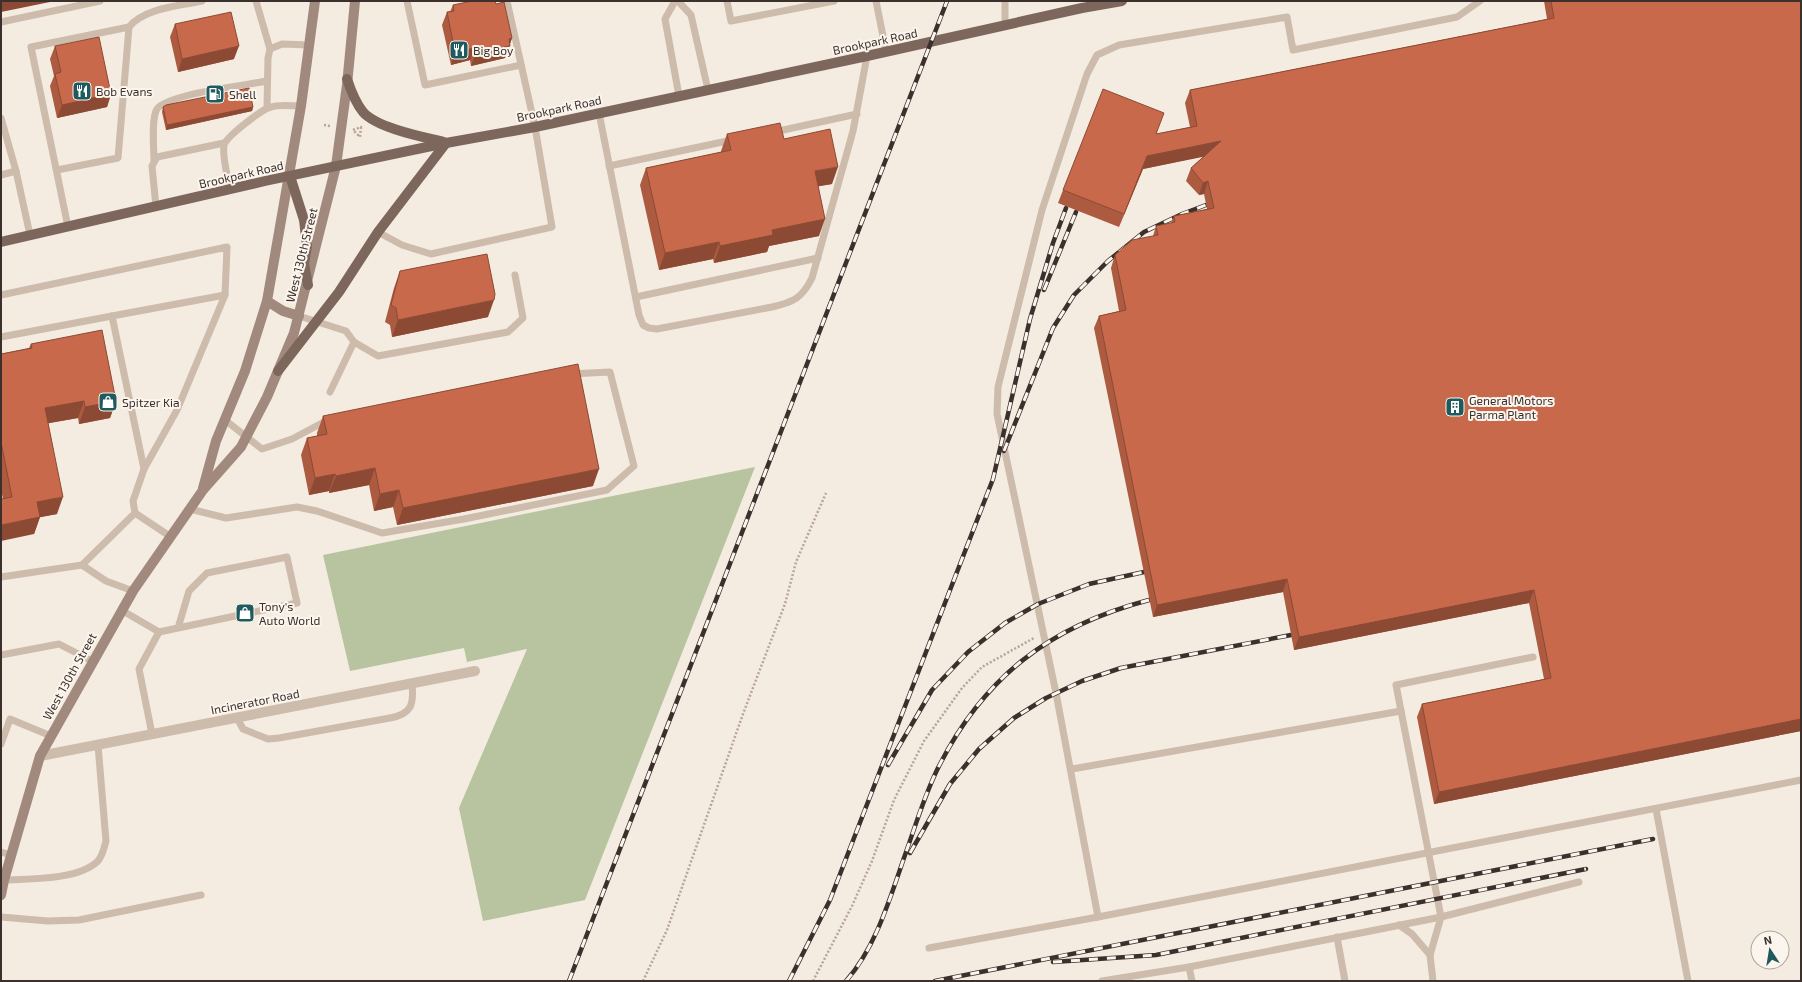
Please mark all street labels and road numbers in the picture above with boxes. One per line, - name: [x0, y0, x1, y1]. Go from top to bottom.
- street label: Brookpark Road: [831, 25, 919, 57]
- street label: Brookpark Road: [515, 92, 603, 124]
- street label: Brookpark Road: [197, 157, 285, 191]
- street label: West 130th Street: [282, 206, 320, 304]
- street label: West 130th Street: [39, 630, 99, 722]
- street label: Incinerator Road: [209, 686, 301, 716]

